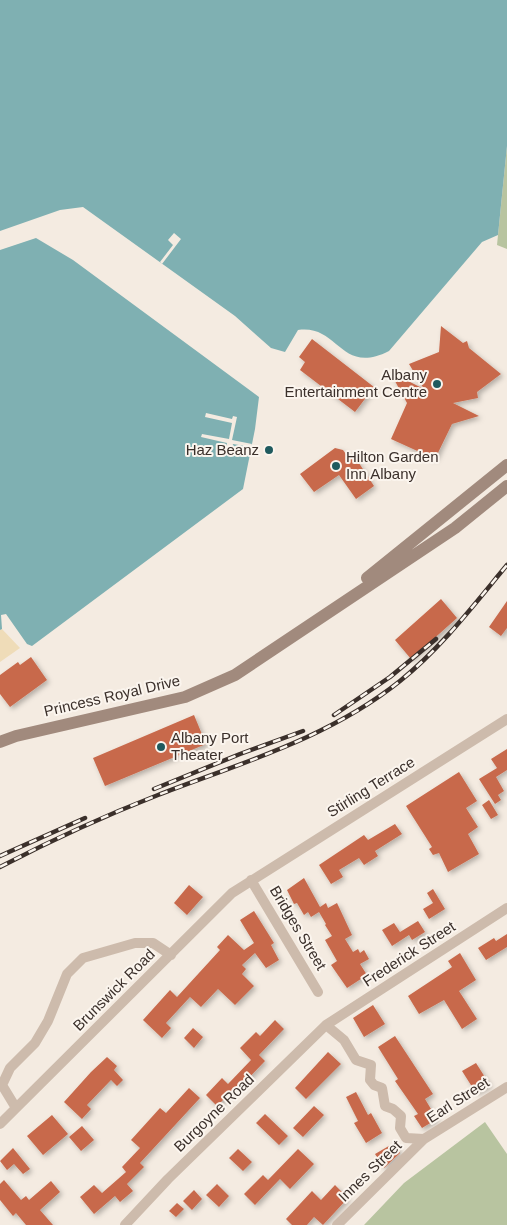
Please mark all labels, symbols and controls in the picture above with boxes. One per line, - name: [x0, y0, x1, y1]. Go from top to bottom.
- place label: Albany Entertainment Centre: [284, 366, 427, 400]
- marker: Albany Entertainment Centre: [431, 378, 443, 390]
- place label: Haz Beanz: [186, 441, 259, 458]
- marker: Haz Beanz: [263, 444, 275, 456]
- place label: Hilton Garden Inn Albany: [346, 448, 439, 482]
- marker: Hilton Garden Inn Albany: [330, 460, 342, 472]
- street label: Princess Royal Drive: [42, 672, 182, 719]
- place label: Albany Port Theater: [171, 729, 249, 763]
- marker: Albany Port Theater: [155, 741, 167, 753]
- street label: Stirling Terrace: [324, 753, 418, 820]
- street label: Bridges Street: [267, 883, 331, 974]
- street label: Frederick Street: [359, 917, 459, 990]
- street label: Brunswick Road: [69, 945, 158, 1034]
- street label: Burgoyne Road: [170, 1070, 257, 1155]
- street label: Earl Street: [423, 1073, 493, 1126]
- street label: Innes Street: [335, 1136, 405, 1205]

